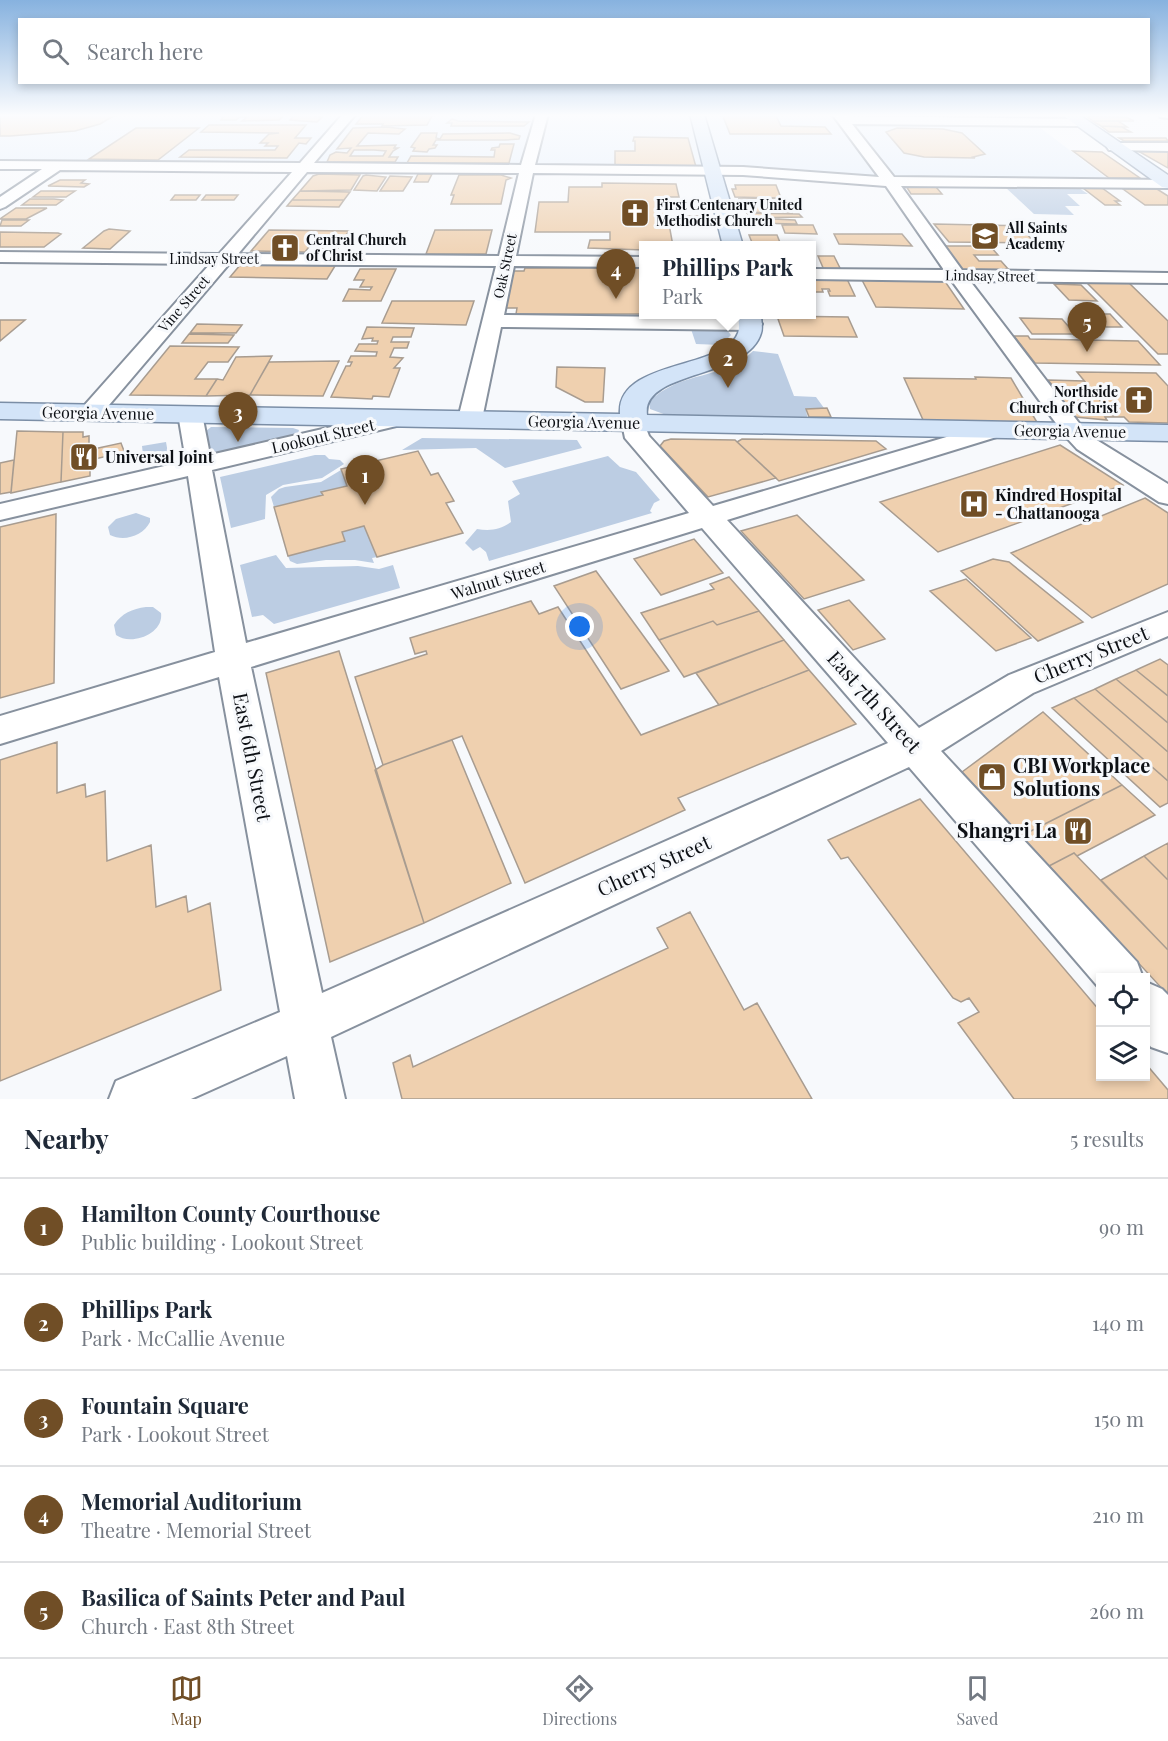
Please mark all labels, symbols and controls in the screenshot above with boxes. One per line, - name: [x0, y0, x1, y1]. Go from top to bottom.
- search box: [18, 18, 1150, 84]
- icon: search: [39, 35, 72, 68]
- text: Search here: [87, 36, 203, 66]
- place label: First Centenary United Methodist Church: [656, 195, 803, 230]
- church icon: First Centenary United Methodist Church: [619, 197, 651, 229]
- place label: All Saints Academy: [1005, 218, 1067, 253]
- school or university icon: All Saints Academy: [969, 220, 1001, 252]
- place label: Central Church of Christ: [306, 230, 407, 265]
- street label: Oak Street: [488, 231, 521, 300]
- church icon: Central Church of Christ: [269, 232, 301, 264]
- popup: [639, 241, 816, 319]
- street label: Lindsay Street: [169, 249, 260, 268]
- pin: 4: [596, 250, 636, 299]
- text: Phillips Park: [662, 252, 793, 282]
- street label: Lindsay Street: [945, 265, 1036, 286]
- street label: Vine Street: [153, 271, 214, 337]
- text: Park: [662, 282, 703, 309]
- pin: 5: [1068, 302, 1106, 352]
- pin: 2: [708, 338, 748, 388]
- place label: Northside Church of Christ: [1009, 382, 1118, 417]
- church icon: Northside Church of Christ: [1123, 384, 1155, 416]
- pin: 3: [218, 392, 258, 442]
- street label: Georgia Avenue: [42, 401, 154, 424]
- street label: Georgia Avenue: [528, 410, 640, 433]
- street label: Lookout Street: [269, 413, 377, 458]
- street label: Georgia Avenue: [1014, 419, 1126, 442]
- restaurant icon: Universal Joint: [68, 441, 100, 473]
- place label: Universal Joint: [105, 446, 214, 467]
- pin: 1: [346, 456, 385, 505]
- place label: Kindred Hospital - Chattanooga: [995, 484, 1122, 523]
- hospital icon: Kindred Hospital - Chattanooga: [958, 488, 990, 520]
- street label: Walnut Street: [447, 555, 548, 604]
- your location: [565, 612, 594, 641]
- street label: Cherry Street: [1029, 618, 1153, 689]
- street label: East 7th Street: [822, 644, 929, 758]
- street label: East 6th Street: [228, 690, 279, 824]
- place label: CBI Workplace Solutions: [1013, 751, 1150, 801]
- shop icon: CBI Workplace Solutions: [976, 761, 1008, 793]
- restaurant icon: Shangri La: [1062, 815, 1094, 847]
- place label: Shangri La: [957, 816, 1058, 843]
- street label: Cherry Street: [592, 827, 715, 902]
- map controls: [1096, 973, 1150, 1081]
- button: locate: [1096, 973, 1150, 1027]
- button: layers: [1096, 1027, 1150, 1081]
- text: Nearby: [24, 1121, 109, 1156]
- text: 5 results: [1070, 1125, 1144, 1152]
- text: Hamilton County Courthouse: [81, 1198, 380, 1228]
- text: 1: [40, 1213, 47, 1240]
- text: 90 m: [1099, 1213, 1144, 1240]
- text: Public building · Lookout Street: [81, 1228, 363, 1255]
- text: Phillips Park: [81, 1294, 212, 1324]
- text: 2: [38, 1309, 49, 1336]
- text: 140 m: [1092, 1309, 1144, 1336]
- text: Park · McCallie Avenue: [81, 1324, 285, 1351]
- text: Fountain Square: [81, 1390, 249, 1420]
- text: 3: [39, 1405, 48, 1432]
- text: 150 m: [1094, 1405, 1144, 1432]
- text: Park · Lookout Street: [81, 1420, 269, 1447]
- text: Memorial Auditorium: [81, 1486, 302, 1516]
- text: 4: [38, 1501, 49, 1528]
- text: 210 m: [1092, 1501, 1144, 1528]
- text: Theatre · Memorial Street: [81, 1516, 311, 1543]
- text: Basilica of Saints Peter and Paul: [81, 1582, 405, 1612]
- text: 5: [39, 1597, 48, 1624]
- text: 260 m: [1089, 1597, 1144, 1624]
- text: Church · East 8th Street: [81, 1612, 294, 1639]
- tab: Map: [170, 1672, 203, 1729]
- tab: Directions: [542, 1672, 617, 1729]
- tab: Saved: [957, 1672, 998, 1729]

